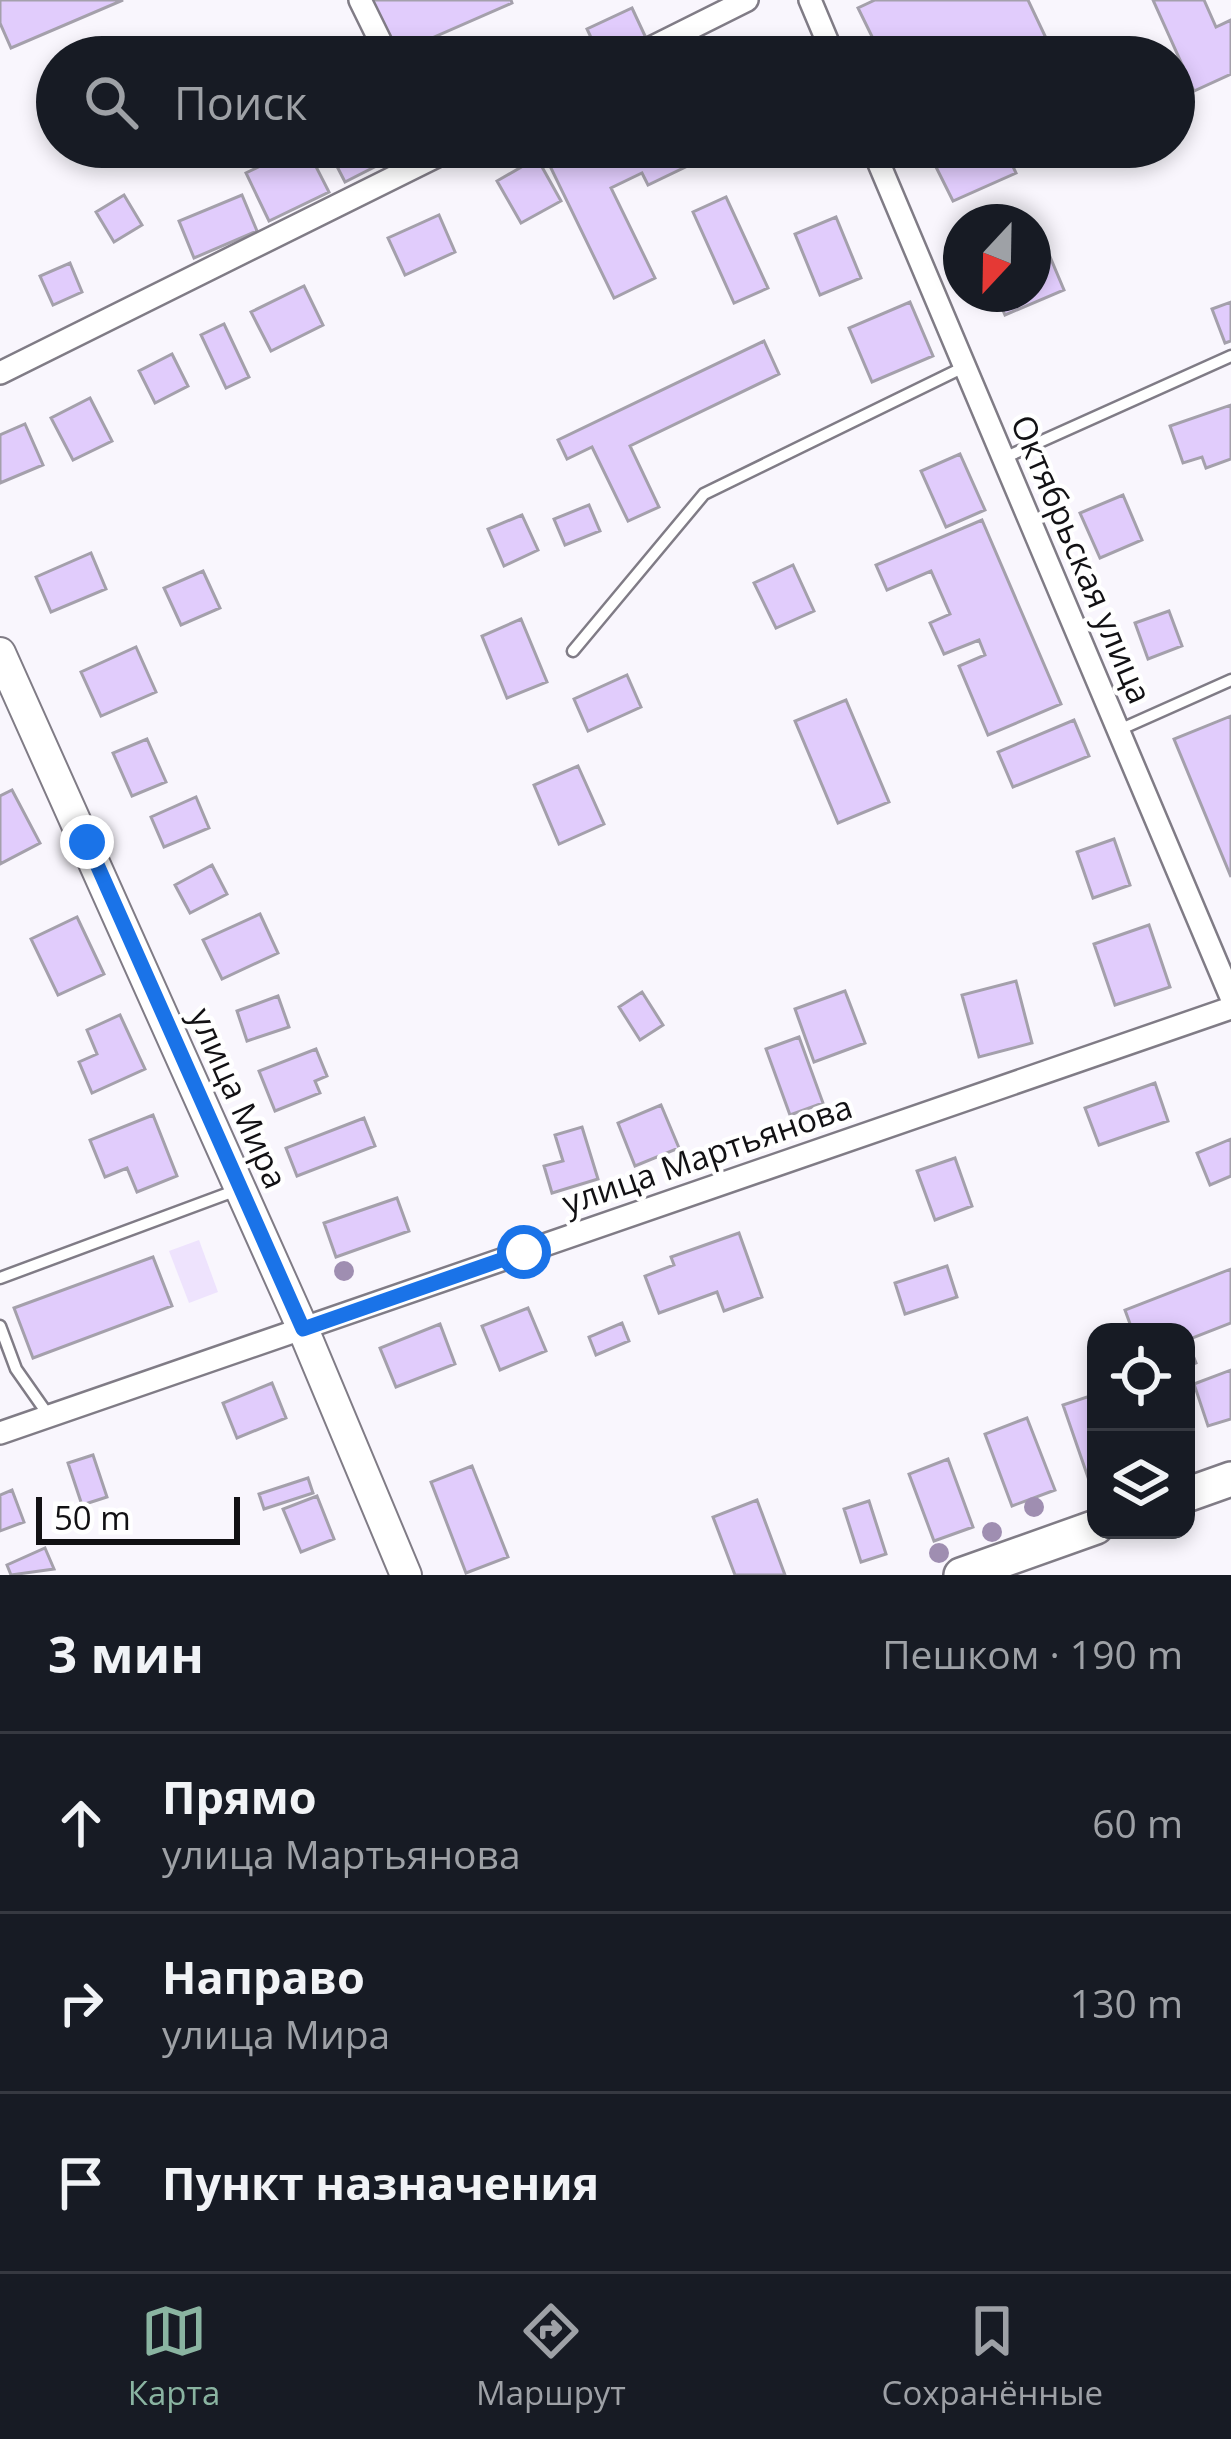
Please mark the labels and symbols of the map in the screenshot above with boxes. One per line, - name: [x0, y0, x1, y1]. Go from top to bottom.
- north arrow: [943, 204, 1051, 312]
- street label: Октябрьская улица: [1001, 408, 1163, 710]
- route end: [60, 815, 114, 869]
- street label: улица Мира: [179, 1001, 299, 1195]
- street label: улица Мартьянова: [556, 1083, 858, 1225]
- route start: [497, 1225, 551, 1279]
- scale bar: [36, 1491, 240, 1544]

